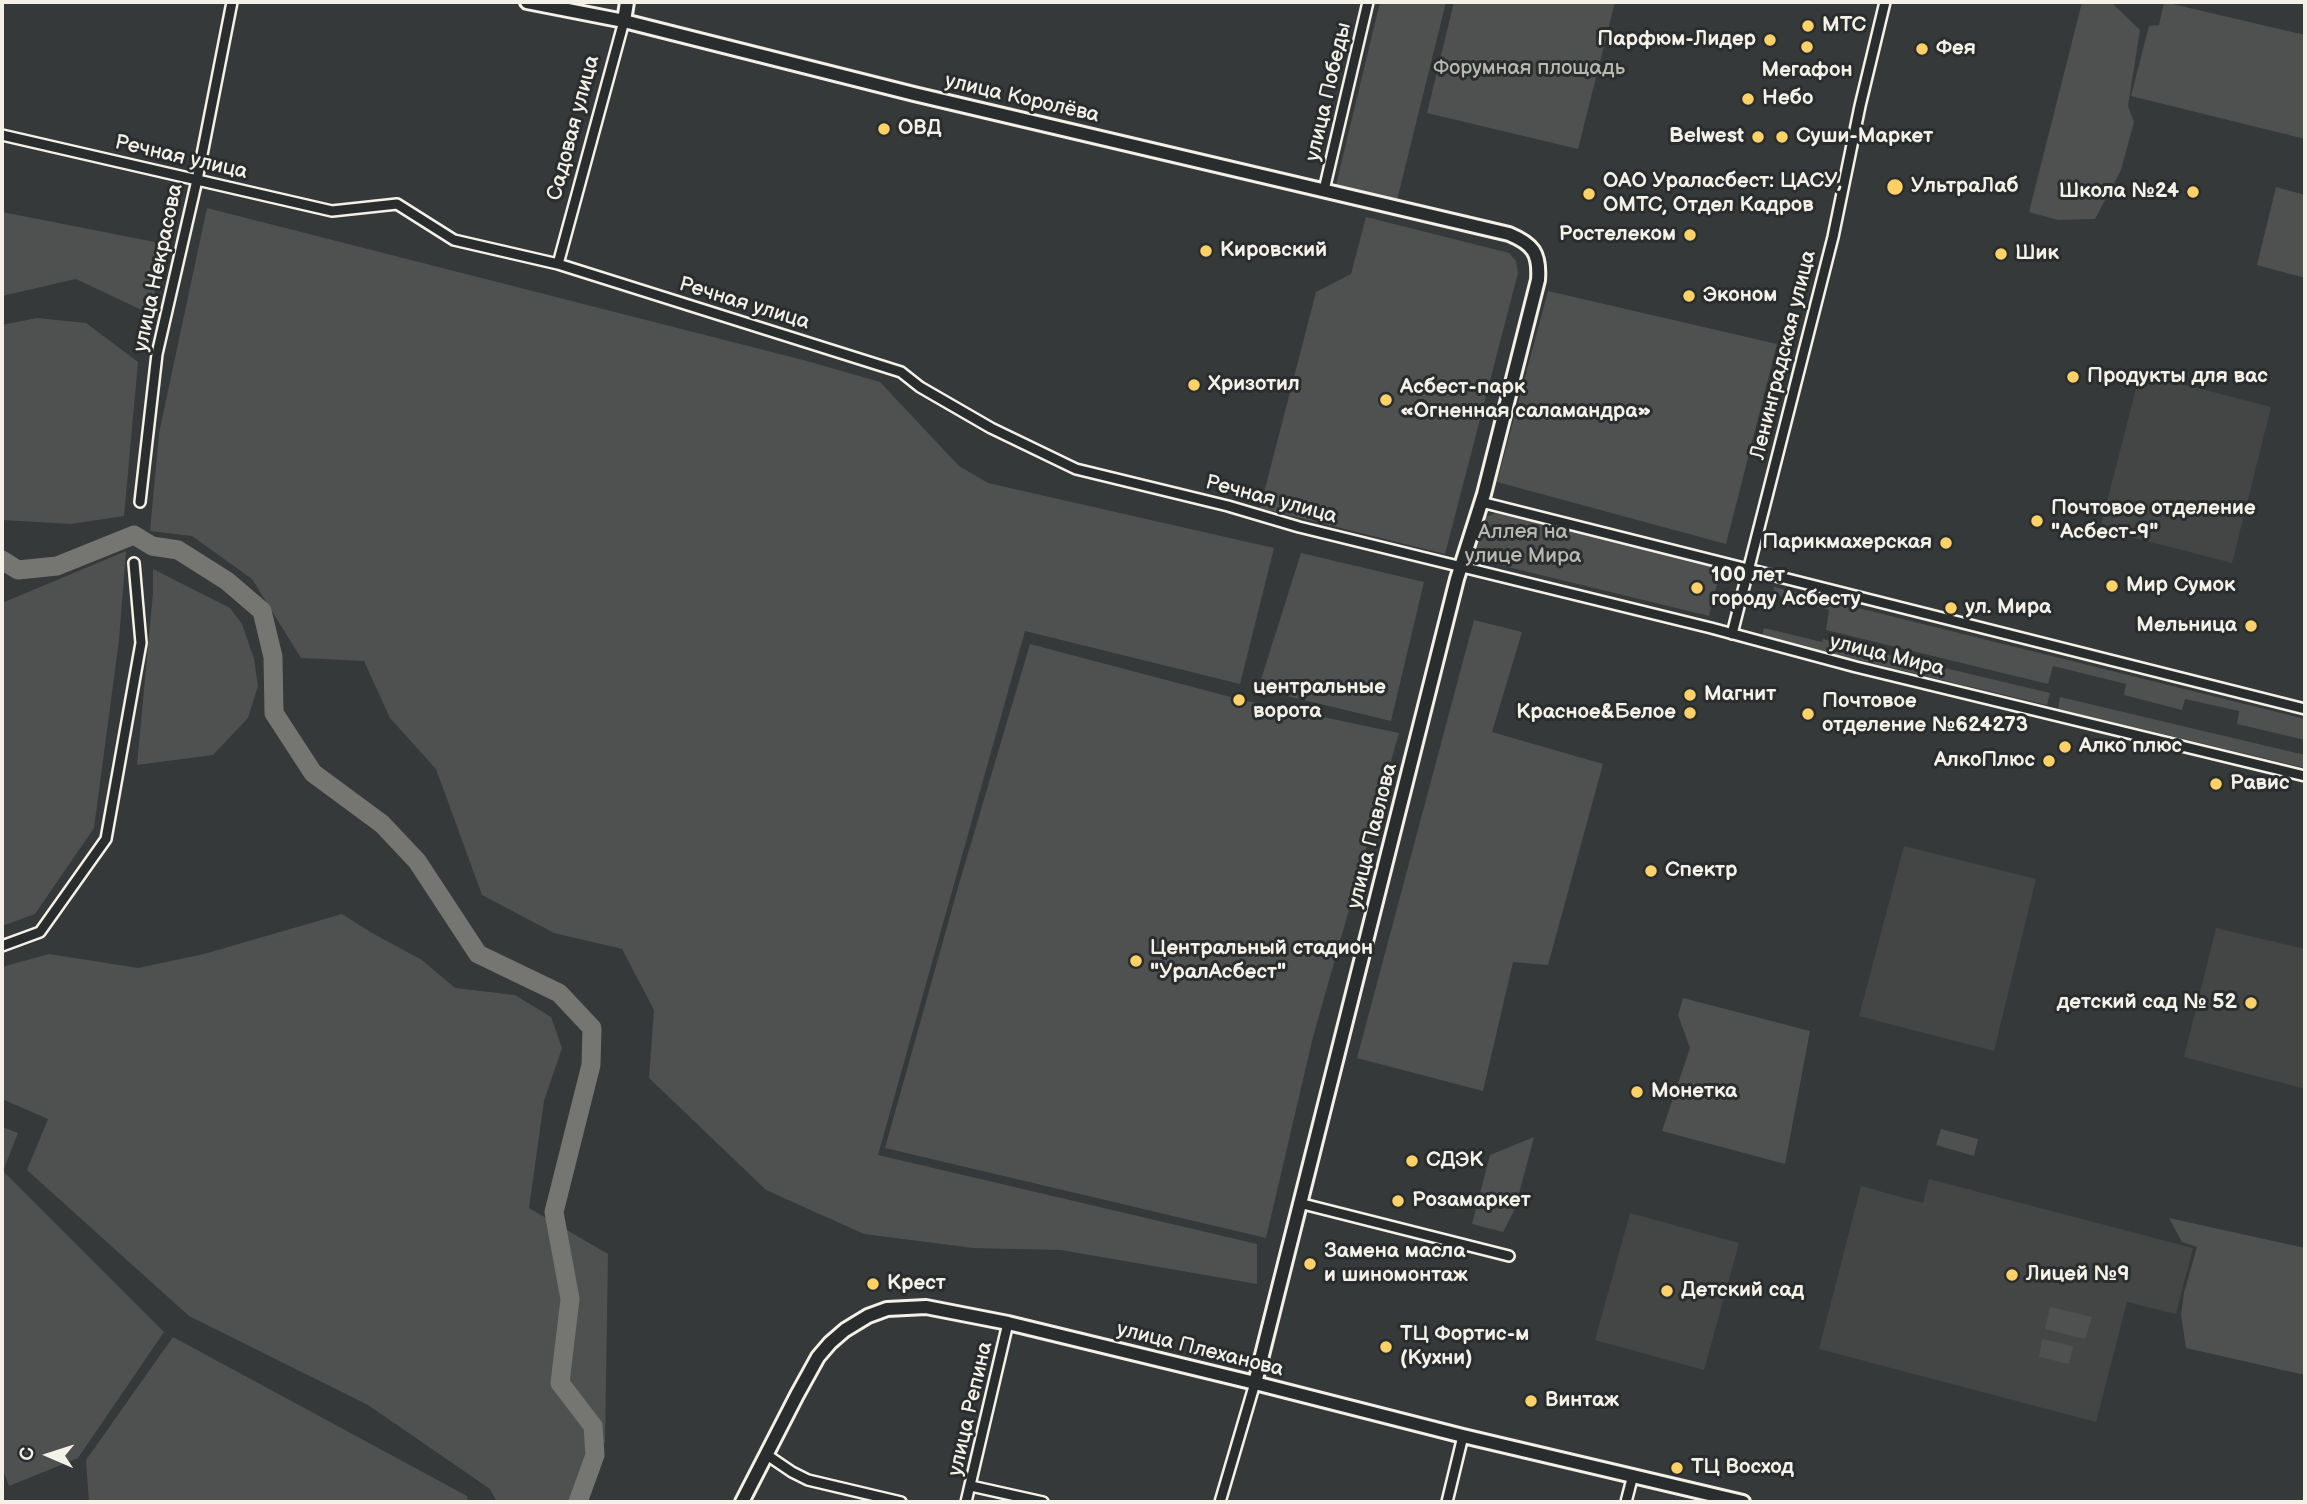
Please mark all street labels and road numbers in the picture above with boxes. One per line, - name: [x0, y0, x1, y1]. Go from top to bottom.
- street label: улица Победы: [1301, 20, 1357, 164]
- street label: Садовая улица: [543, 53, 605, 203]
- street label: улица Королёва: [942, 69, 1102, 129]
- street label: Речная улица: [112, 130, 250, 186]
- street label: улица Некрасова: [129, 182, 189, 354]
- street label: Ленинградская улица: [1746, 248, 1822, 462]
- street label: Речная улица: [676, 272, 812, 336]
- street label: Речная улица: [1202, 470, 1340, 530]
- street label: улица Мира: [1827, 630, 1947, 682]
- street label: улица Павлова: [1343, 761, 1403, 911]
- street label: улица Плеханова: [1114, 1317, 1286, 1383]
- street label: улица Репина: [943, 1339, 999, 1479]

